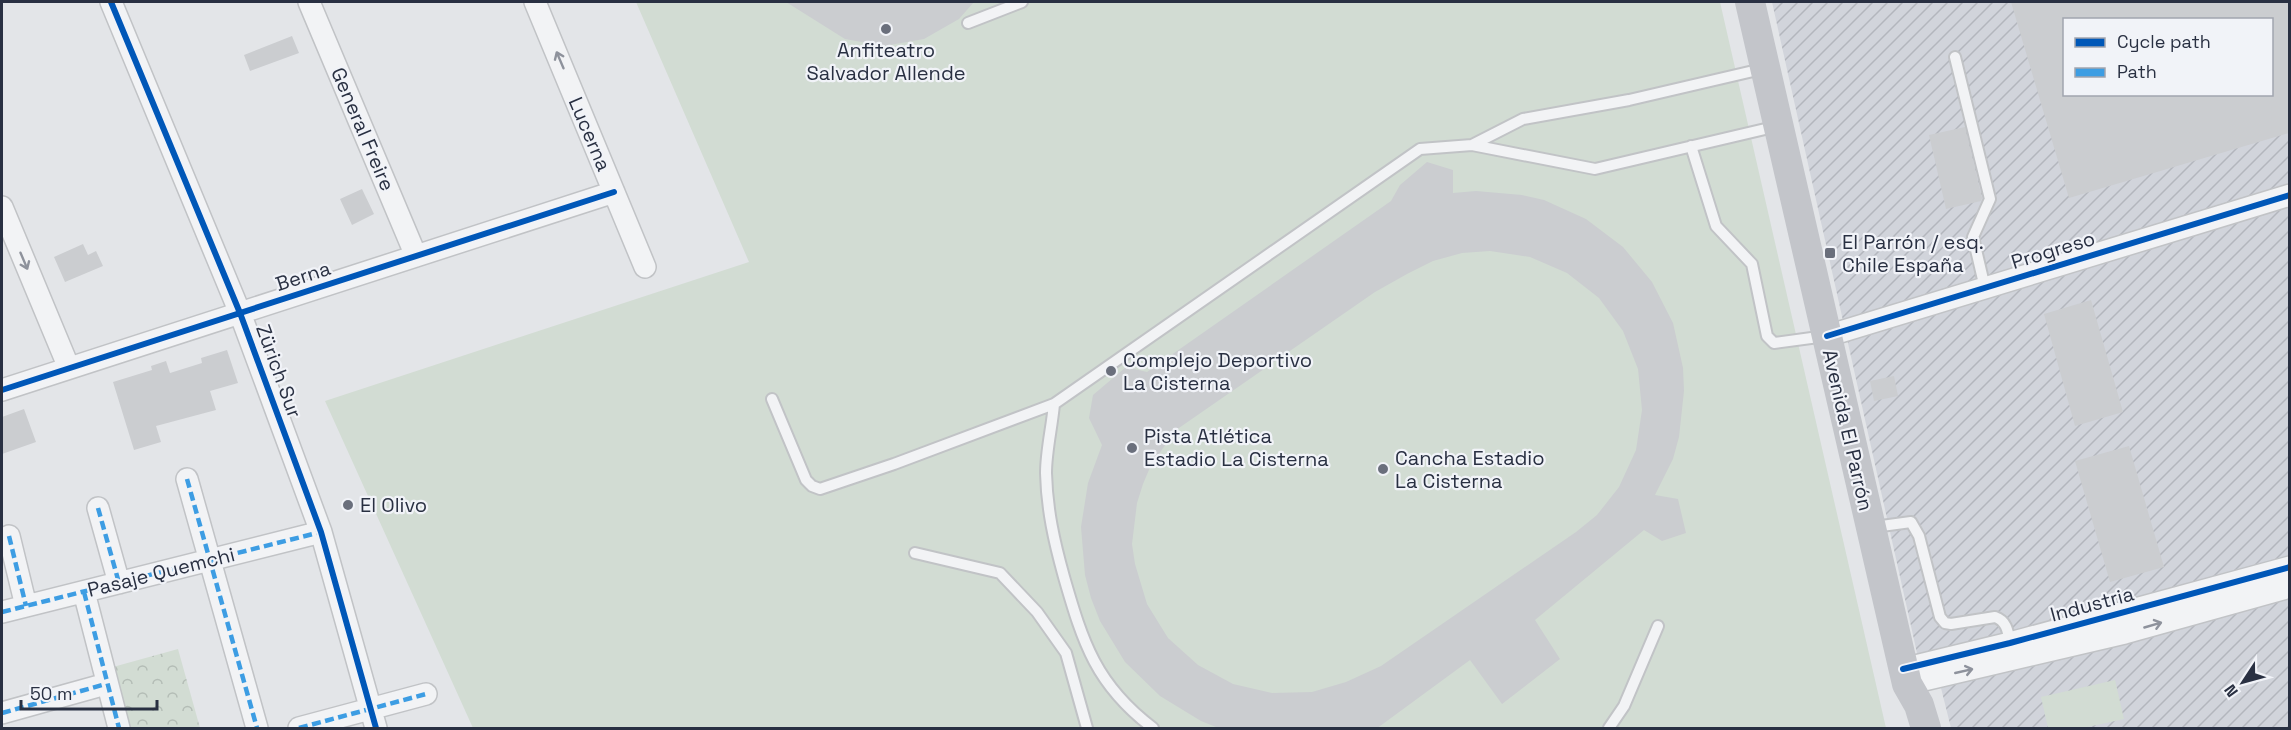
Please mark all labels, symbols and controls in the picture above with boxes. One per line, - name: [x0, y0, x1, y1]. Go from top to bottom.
- legend: [2063, 18, 2273, 96]
- marker: Anfiteatro Salvador Allende: [879, 22, 893, 36]
- text: Cycle path: [2117, 30, 2211, 53]
- place label: Anfiteatro Salvador Allende: [806, 37, 966, 86]
- one-way arrow: [554, 52, 565, 70]
- text: Path: [2117, 60, 2157, 83]
- street label: General Freire: [325, 63, 401, 195]
- street label: Lucerna: [563, 93, 617, 175]
- street label: Progreso: [2008, 225, 2098, 275]
- place label: El Parrón / esq. Chile España: [1842, 229, 1984, 278]
- marker: El Parrón / esq. Chile España: [1823, 246, 1837, 260]
- one-way arrow: [19, 251, 30, 270]
- street label: Berna: [272, 255, 334, 297]
- street label: Zürich Sur: [250, 321, 308, 421]
- place label: Complejo Deportivo La Cisterna: [1123, 347, 1312, 396]
- street label: Avenida El Parrón: [1817, 347, 1879, 513]
- marker: Complejo Deportivo La Cisterna: [1104, 364, 1118, 378]
- place label: Pista Atlética Estadio La Cisterna: [1144, 423, 1329, 472]
- marker: Pista Atlética Estadio La Cisterna: [1125, 441, 1139, 455]
- place label: Cancha Estadio La Cisterna: [1395, 445, 1545, 494]
- marker: Cancha Estadio La Cisterna: [1376, 462, 1390, 476]
- place label: El Olivo: [360, 492, 427, 518]
- marker: El Olivo: [341, 498, 355, 512]
- street label: Pasaje Quemchi: [85, 541, 237, 603]
- street label: Industria: [2047, 580, 2137, 628]
- one-way arrow: [2143, 619, 2162, 630]
- north arrow: [2213, 652, 2273, 712]
- one-way arrow: [1954, 665, 1973, 677]
- scale bar: [21, 673, 158, 711]
- text: N: [2220, 680, 2243, 701]
- text: 50 m: [30, 682, 72, 705]

